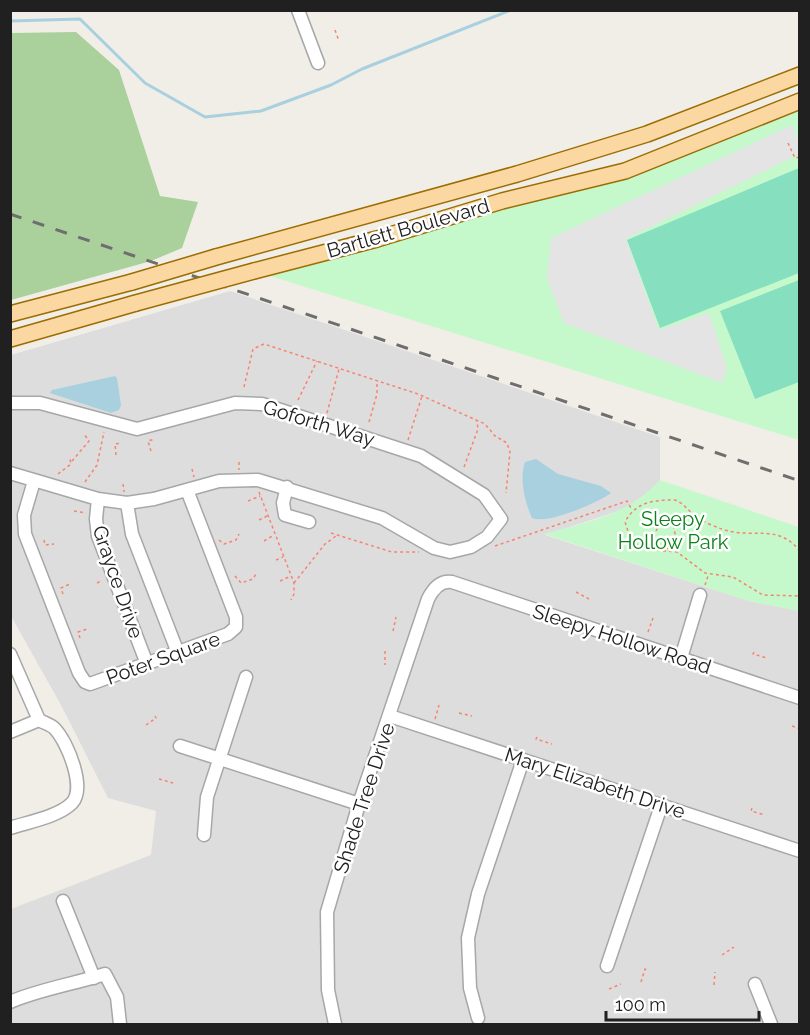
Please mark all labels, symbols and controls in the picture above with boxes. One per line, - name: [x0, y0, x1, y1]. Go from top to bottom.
- street label: Bartlett Boulevard: [324, 193, 492, 263]
- street label: Goforth Way: [260, 395, 378, 451]
- park label: Sleepy Hollow Park: [618, 507, 729, 554]
- street label: Grayce Drive: [87, 522, 149, 642]
- street label: Sleepy Hollow Road: [530, 599, 714, 679]
- street label: Poter Square: [103, 626, 224, 690]
- street label: Shade Tree Drive: [328, 719, 400, 876]
- street label: Mary Elizabeth Drive: [502, 742, 689, 824]
- scale bar: [606, 984, 759, 1022]
- text: 100 m: [615, 994, 666, 1015]

